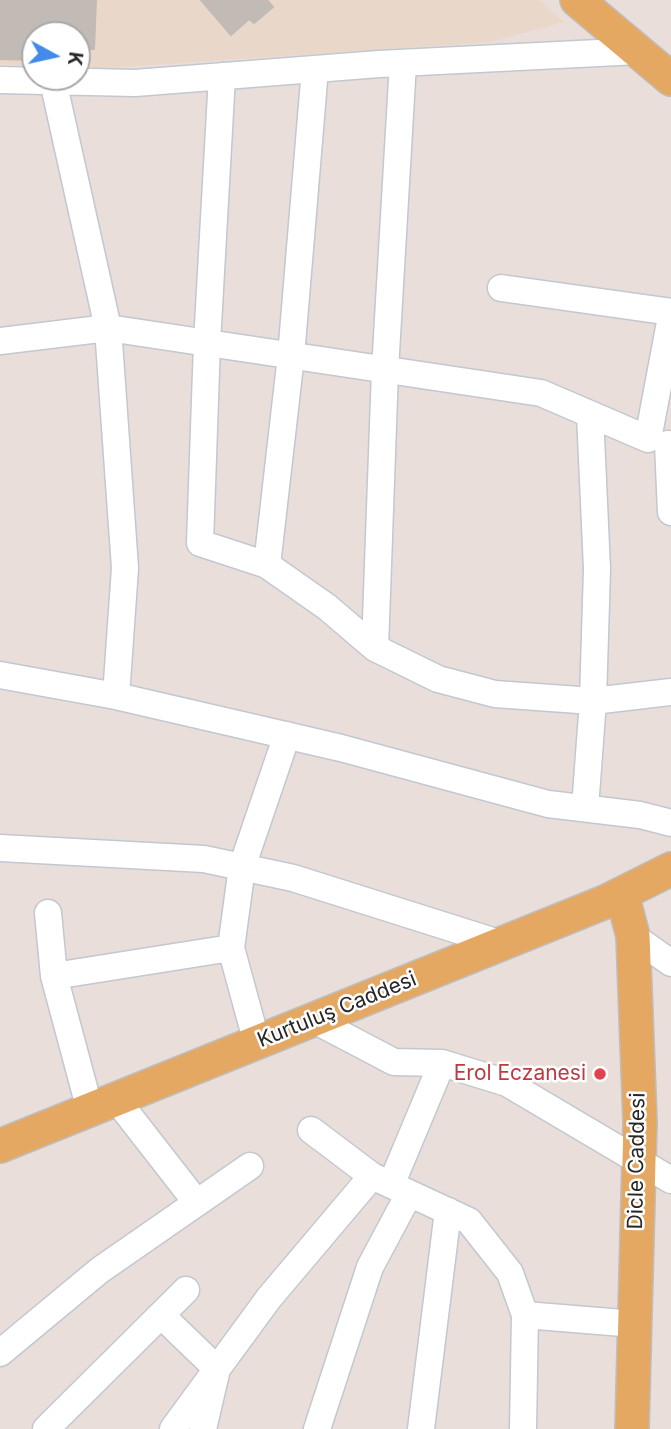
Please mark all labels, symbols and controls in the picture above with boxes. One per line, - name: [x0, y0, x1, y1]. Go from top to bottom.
- north arrow: [21, 21, 91, 91]
- text: K: [63, 50, 88, 67]
- street label: Kurtuluş Caddesi: [254, 967, 420, 1053]
- place label: Erol Eczanesi: [454, 1061, 586, 1087]
- marker: Erol Eczanesi: [592, 1066, 608, 1082]
- street label: Dicle Caddesi: [623, 1092, 651, 1230]

